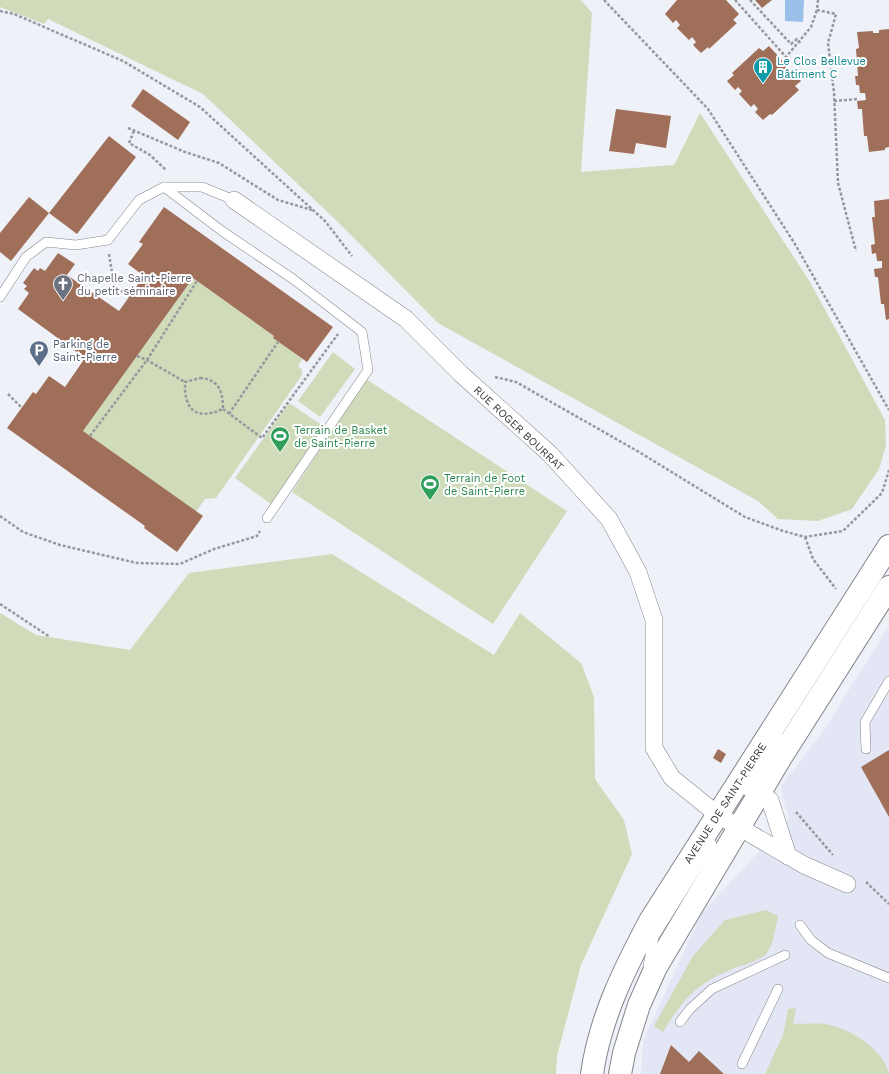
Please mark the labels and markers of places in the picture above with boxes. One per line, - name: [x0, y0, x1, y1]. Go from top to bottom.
- place label: Le Clos Bellevue Bâtiment C: [777, 55, 866, 81]
- building icon: Le Clos Bellevue Bâtiment C: [752, 56, 774, 84]
- place label: Chapelle Saint-Pierre du petit séminaire: [77, 272, 192, 298]
- church icon: Chapelle Saint-Pierre du petit séminaire: [52, 273, 74, 301]
- place label: Parking de Saint-Pierre: [53, 338, 117, 364]
- parking icon: Parking de Saint-Pierre: [28, 339, 50, 367]
- place label: Terrain de Basket de Saint-Pierre: [294, 424, 388, 450]
- sports icon: Terrain de Basket de Saint-Pierre: [269, 425, 291, 453]
- place label: Terrain de Foot de Saint-Pierre: [444, 472, 526, 498]
- sports icon: Terrain de Foot de Saint-Pierre: [419, 473, 441, 501]

